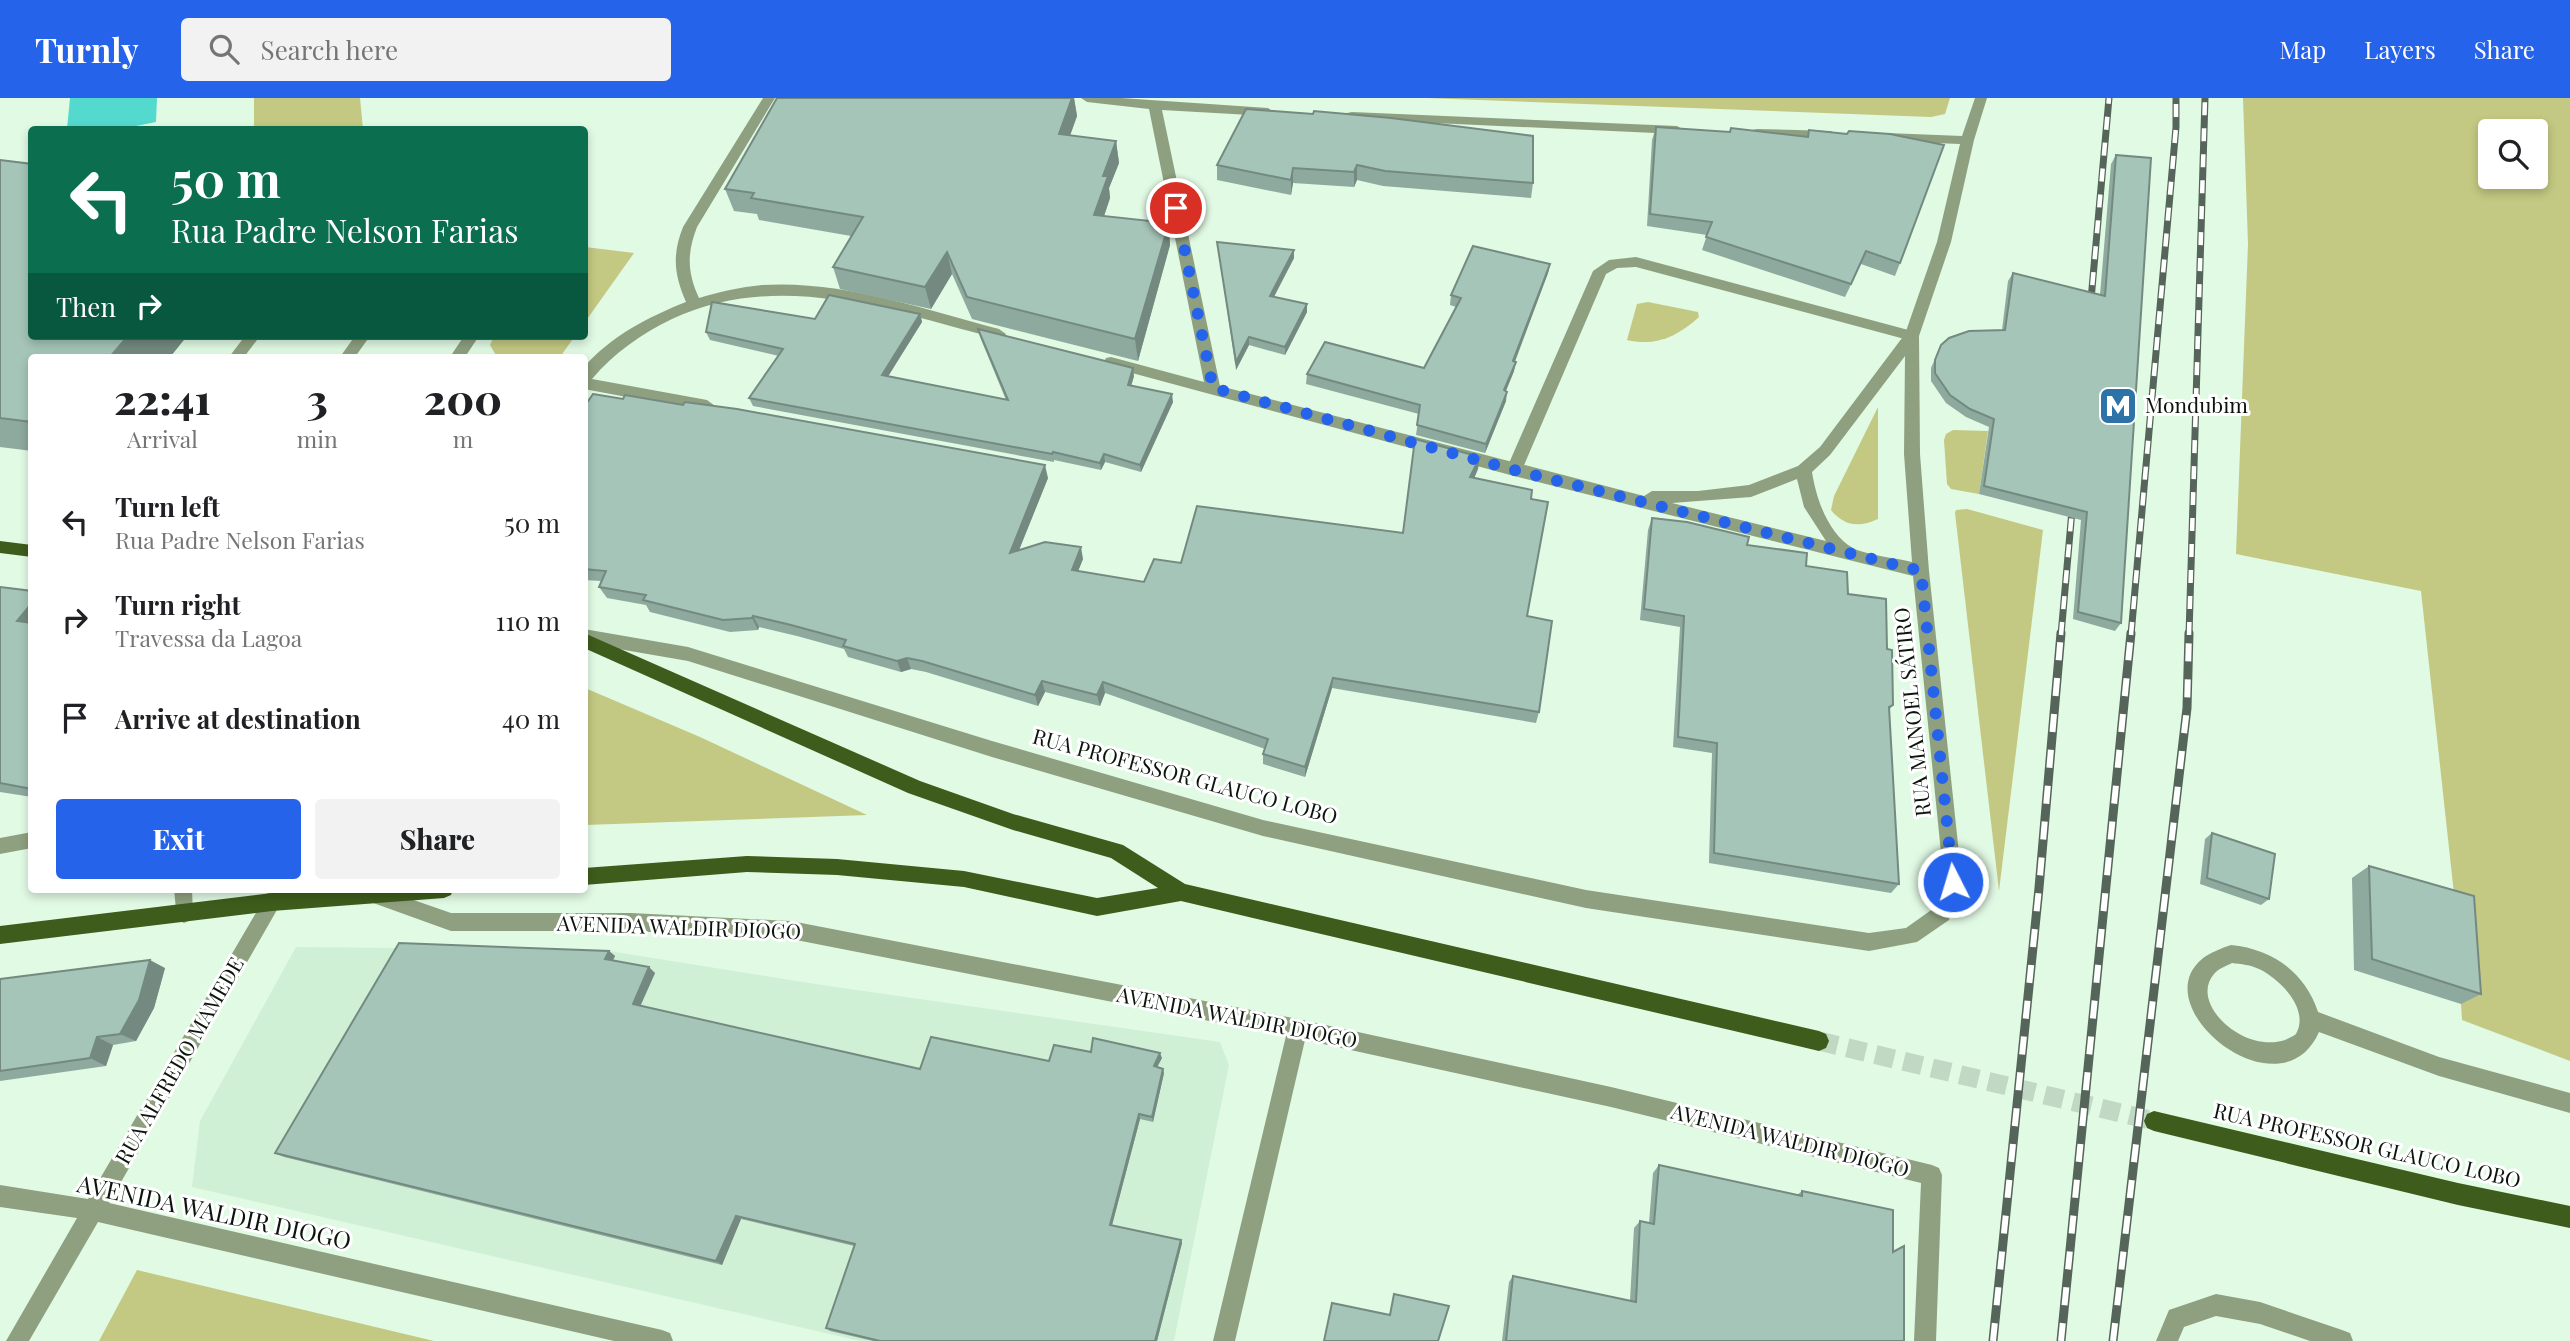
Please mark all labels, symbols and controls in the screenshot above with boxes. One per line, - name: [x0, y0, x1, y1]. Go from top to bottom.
- search box: [181, 18, 671, 81]
- text: Turnly: [35, 27, 139, 71]
- icon: search: [205, 30, 243, 68]
- text: Search here: [261, 32, 398, 67]
- text: Map: [2280, 33, 2326, 65]
- text: Layers: [2364, 33, 2436, 65]
- text: Share: [2474, 33, 2535, 65]
- map controls: [2478, 119, 2548, 189]
- button: search: [2478, 119, 2548, 189]
- text: 50 m: [171, 145, 281, 210]
- icon: left: [56, 154, 147, 245]
- pin: [1146, 178, 1206, 238]
- icon: arrive: [1157, 189, 1195, 227]
- text: Rua Padre Nelson Farias: [171, 208, 518, 251]
- icon: right: [130, 287, 168, 325]
- text: Then: [56, 289, 116, 324]
- text: 22:41: [114, 370, 211, 426]
- text: 3: [307, 370, 328, 426]
- text: 200: [424, 370, 502, 426]
- metro station icon: Mondubim: [2097, 385, 2139, 427]
- place label: Mondubim: [2145, 390, 2248, 418]
- text: Arrival: [127, 423, 198, 454]
- text: min: [297, 423, 338, 454]
- text: m: [453, 423, 473, 454]
- text: Turn left: [115, 489, 220, 524]
- icon: left: [56, 503, 94, 541]
- text: 50 m: [504, 505, 560, 540]
- text: Rua Padre Nelson Farias: [115, 524, 365, 555]
- text: Turn right: [115, 587, 241, 622]
- icon: right: [56, 601, 94, 639]
- text: 110 m: [496, 603, 560, 638]
- street label: RUA MANOEL SÁTIRO: [1886, 606, 1936, 818]
- text: Travessa da Lagoa: [115, 622, 302, 653]
- icon: arrive: [56, 699, 94, 737]
- text: Arrive at destination: [115, 701, 361, 736]
- text: 40 m: [502, 701, 560, 736]
- street label: RUA PROFESSOR GLAUCO LOBO: [1030, 721, 1341, 829]
- button: Exit: [56, 799, 301, 879]
- button: Share: [315, 799, 560, 879]
- position arrow: [1916, 845, 1990, 919]
- street label: AVENIDA WALDIR DIOGO: [556, 908, 802, 944]
- street label: RUA ALFREDO MAMEDE: [108, 952, 249, 1168]
- street label: AVENIDA WALDIR DIOGO: [1114, 979, 1360, 1053]
- street label: RUA PROFESSOR GLAUCO LOBO: [2211, 1095, 2524, 1193]
- street label: AVENIDA WALDIR DIOGO: [1668, 1096, 1912, 1182]
- street label: AVENIDA WALDIR DIOGO: [74, 1166, 354, 1256]

